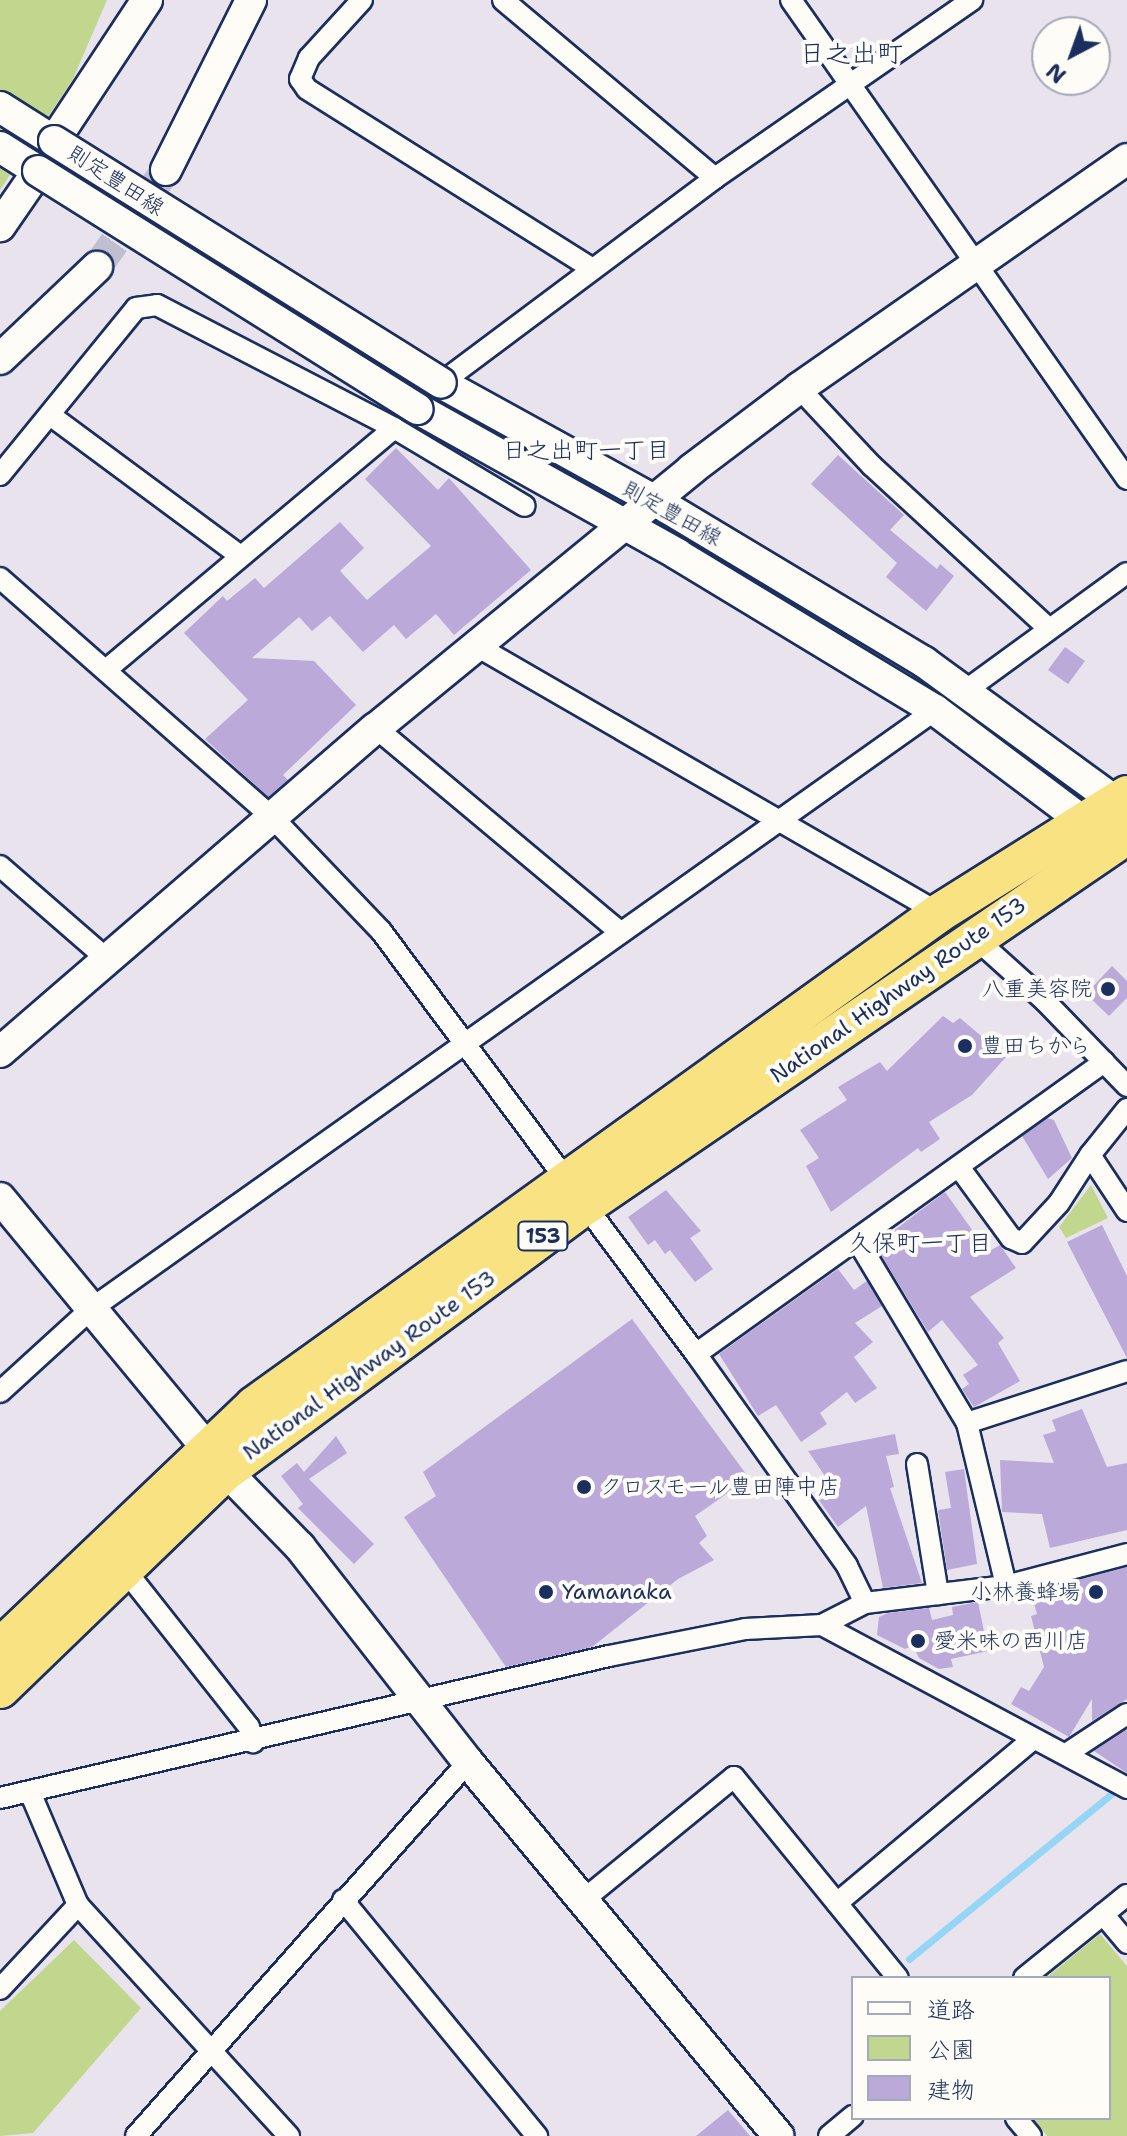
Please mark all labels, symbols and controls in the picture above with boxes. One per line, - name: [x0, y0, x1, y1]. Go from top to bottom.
- north arrow: [1031, 16, 1111, 96]
- district label: 日之出町: [799, 37, 903, 69]
- text: N: [1040, 56, 1072, 90]
- street label: 則定豊田線: [63, 139, 169, 221]
- district label: 日之出町一丁目: [502, 437, 670, 465]
- street label: 則定豊田線: [617, 475, 727, 551]
- street label: National Highway Route 153: [765, 891, 1031, 1089]
- place label: 八重美容院: [982, 976, 1092, 1002]
- marker: 八重美容院: [1099, 980, 1117, 998]
- place label: 豊田ちから: [981, 1033, 1091, 1059]
- marker: 豊田ちから: [956, 1037, 974, 1055]
- road number: 153: [517, 1220, 569, 1252]
- district label: 久保町一丁目: [848, 1230, 992, 1258]
- street label: National Highway Route 153: [237, 1264, 501, 1466]
- place label: クロスモール豊田陣中店: [600, 1474, 842, 1500]
- marker: クロスモール豊田陣中店: [575, 1478, 593, 1496]
- place label: Yamanaka: [562, 1579, 672, 1605]
- place label: 小林養蜂場: [970, 1579, 1080, 1605]
- marker: Yamanaka: [537, 1583, 555, 1601]
- marker: 小林養蜂場: [1087, 1583, 1105, 1601]
- place label: 愛米味の西川店: [934, 1628, 1088, 1654]
- marker: 愛米味の西川店: [909, 1632, 927, 1650]
- legend: [851, 1976, 1111, 2120]
- text: 道路: [927, 1994, 975, 2026]
- text: 公園: [927, 2034, 975, 2066]
- text: 建物: [927, 2074, 975, 2106]

